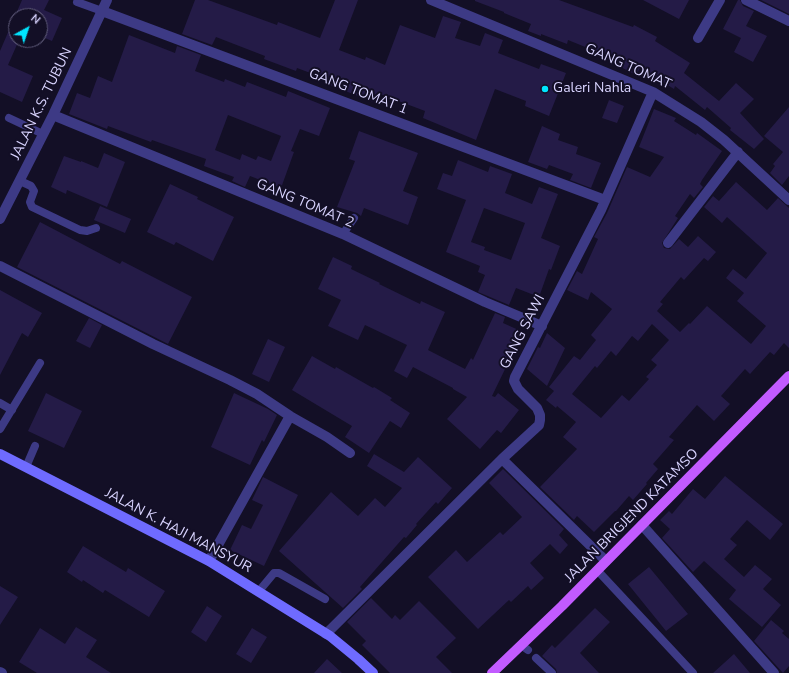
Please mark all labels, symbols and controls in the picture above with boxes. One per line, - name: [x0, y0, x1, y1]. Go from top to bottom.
- north arrow: [8, 8, 48, 48]
- text: N: [27, 11, 43, 28]
- street label: GANG TOMAT: [582, 40, 674, 94]
- street label: JALAN K.S. TUBUN: [8, 45, 76, 163]
- street label: GANG TOMAT 1: [306, 65, 410, 119]
- place label: Galeri Nahla: [553, 81, 631, 97]
- marker: Galeri Nahla: [540, 84, 550, 94]
- street label: GANG TOMAT 2: [254, 176, 356, 232]
- street label: GANG SAWI: [497, 292, 549, 372]
- street label: JALAN BRIGJEND KATAMSO: [562, 446, 702, 586]
- street label: JALAN K. HAJI MANSYUR: [102, 485, 254, 577]

